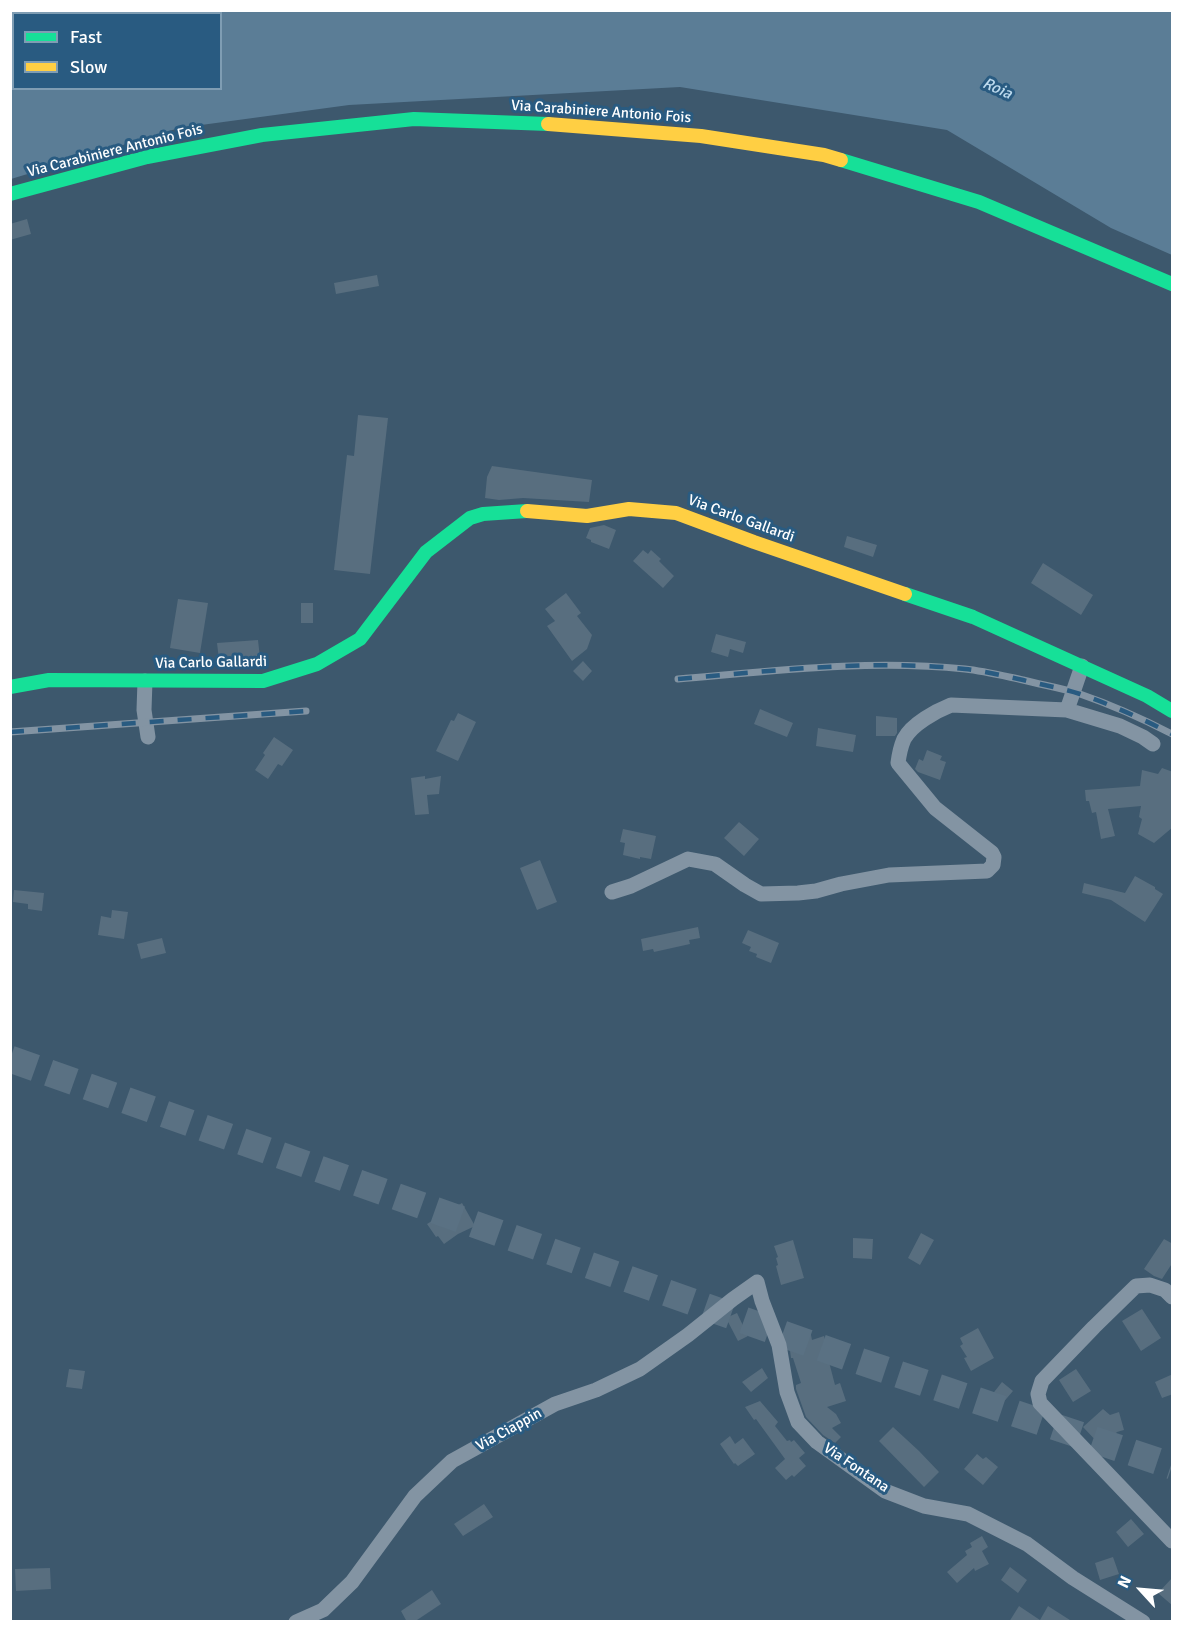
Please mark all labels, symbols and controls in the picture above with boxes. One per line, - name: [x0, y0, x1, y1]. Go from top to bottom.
- legend: [12, 12, 222, 90]
- text: Fast: [70, 26, 102, 48]
- text: Slow: [70, 56, 107, 78]
- water label: Roia: [979, 74, 1015, 104]
- street label: Via Carabiniere Antonio Fois: [510, 97, 692, 127]
- street label: Via Carabiniere Antonio Fois: [25, 120, 205, 182]
- street label: Via Carlo Gallardi: [685, 491, 797, 547]
- street label: Via Carlo Gallardi: [155, 653, 267, 673]
- street label: Via Ciappin: [473, 1405, 545, 1455]
- street label: Via Fontana: [820, 1439, 892, 1497]
- north arrow: [1111, 1560, 1171, 1620]
- text: N: [1113, 1573, 1136, 1592]

